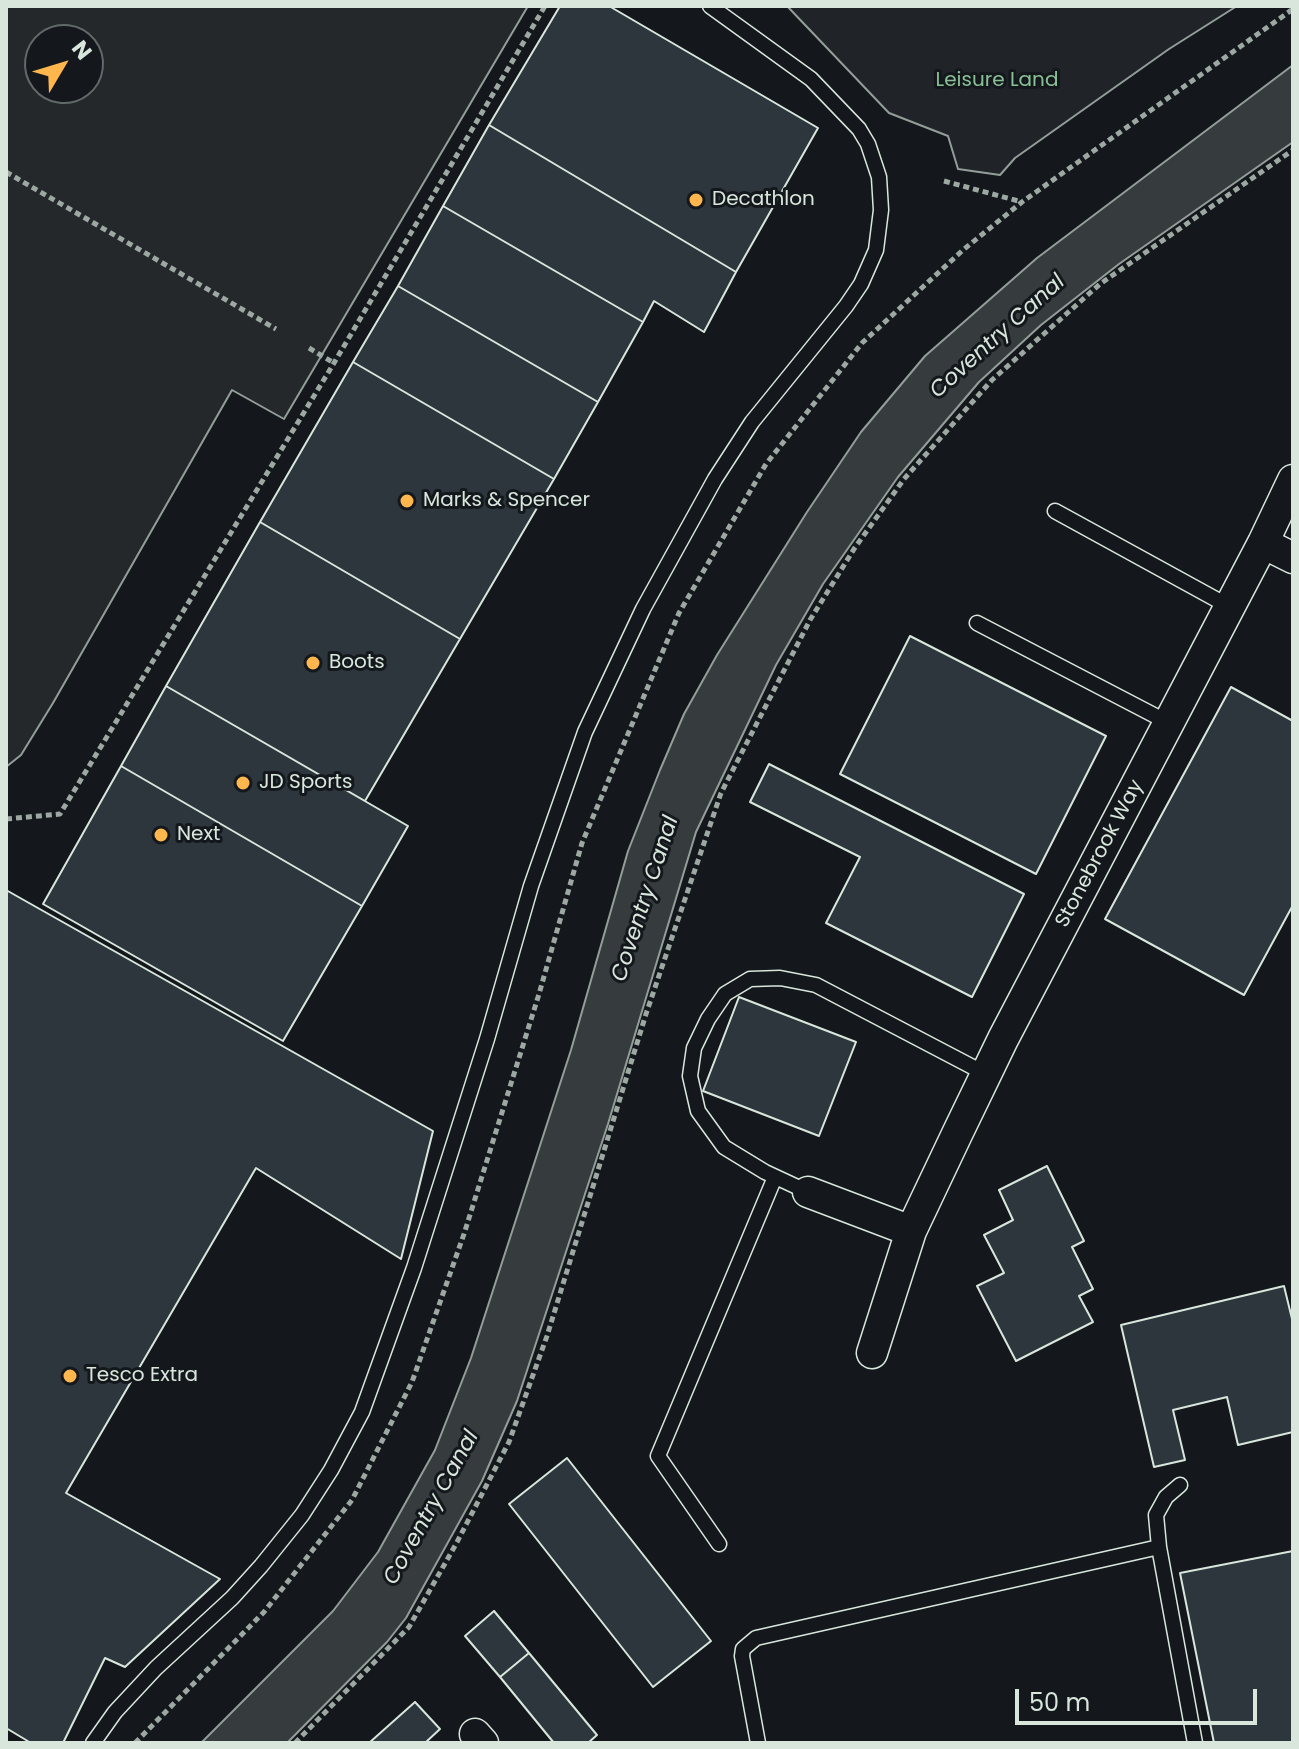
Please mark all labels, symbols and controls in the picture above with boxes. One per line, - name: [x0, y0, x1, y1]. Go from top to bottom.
- north arrow: [24, 24, 104, 104]
- text: N: [64, 34, 99, 66]
- park label: Leisure Land: [936, 69, 1058, 93]
- place label: Decathlon: [712, 188, 815, 212]
- marker: Decathlon: [687, 191, 705, 209]
- water label: Coventry Canal: [925, 269, 1071, 405]
- place label: Marks & Spencer: [423, 489, 590, 513]
- marker: Marks & Spencer: [398, 492, 416, 510]
- place label: Boots: [329, 651, 385, 675]
- marker: Boots: [304, 654, 322, 672]
- place label: JD Sports: [259, 771, 352, 795]
- marker: JD Sports: [234, 774, 252, 792]
- street label: Stonebrook Way: [1051, 776, 1149, 932]
- water label: Coventry Canal: [607, 813, 685, 985]
- place label: Next: [177, 823, 220, 847]
- marker: Next: [152, 826, 170, 844]
- place label: Tesco Extra: [86, 1364, 198, 1388]
- marker: Tesco Extra: [61, 1367, 79, 1385]
- water label: Coventry Canal: [379, 1426, 485, 1590]
- scale bar: [1019, 1673, 1261, 1723]
- text: 50 m: [1029, 1686, 1090, 1719]

